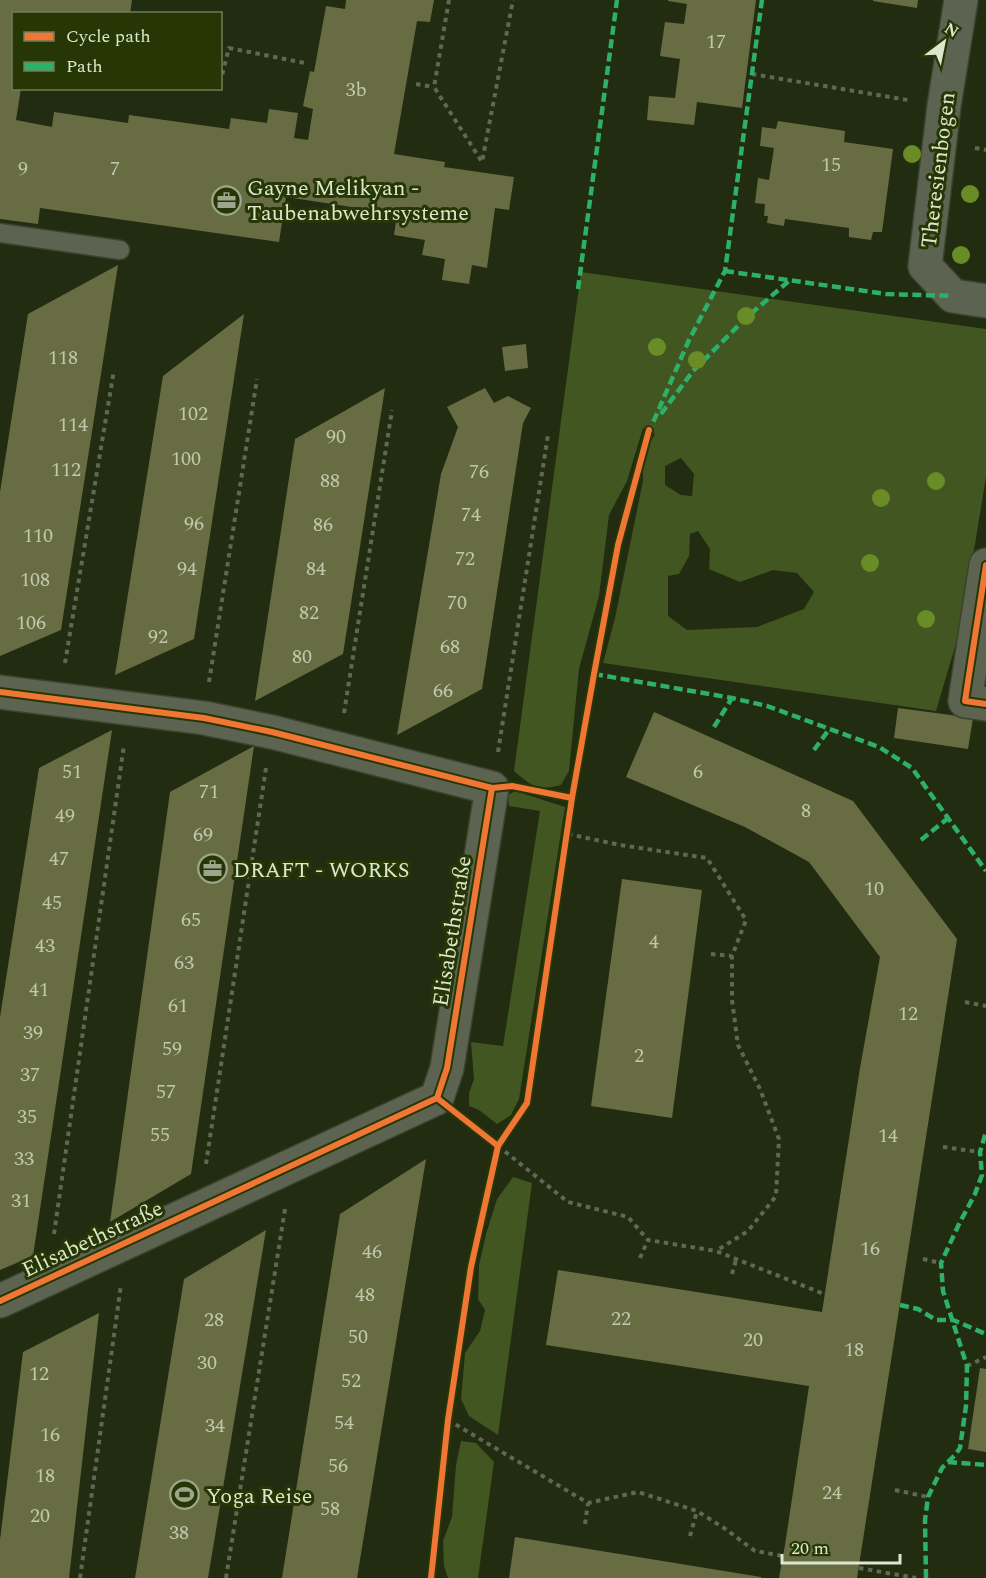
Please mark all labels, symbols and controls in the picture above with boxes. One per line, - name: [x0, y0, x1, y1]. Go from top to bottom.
- legend: [12, 12, 222, 90]
- north arrow: [914, 12, 974, 72]
- text: N: [940, 16, 963, 44]
- text: Cycle path: [66, 23, 151, 50]
- house number: 17: [706, 27, 726, 57]
- text: Path: [66, 53, 103, 80]
- house number: 3b: [345, 75, 367, 105]
- street label: Theresienbogen: [913, 90, 964, 250]
- house number: 15: [821, 150, 841, 180]
- house number: 9: [18, 154, 28, 184]
- house number: 7: [110, 154, 120, 184]
- place label: Gayne Melikyan - Taubenabwehrsysteme: [247, 172, 469, 230]
- office icon: Gayne Melikyan - Taubenabwehrsysteme: [210, 184, 242, 216]
- house number: 118: [48, 343, 78, 373]
- house number: 102: [178, 399, 208, 429]
- house number: 114: [58, 410, 88, 440]
- house number: 90: [326, 422, 346, 452]
- house number: 100: [171, 444, 201, 474]
- house number: 112: [51, 455, 81, 485]
- house number: 76: [469, 457, 489, 487]
- house number: 88: [320, 466, 340, 496]
- house number: 74: [461, 500, 481, 530]
- house number: 96: [184, 509, 204, 539]
- house number: 86: [313, 510, 333, 540]
- house number: 110: [23, 521, 53, 551]
- house number: 72: [455, 544, 475, 574]
- house number: 94: [177, 554, 197, 584]
- house number: 84: [306, 554, 326, 584]
- house number: 108: [20, 565, 50, 595]
- house number: 70: [447, 588, 467, 618]
- house number: 82: [299, 598, 319, 628]
- house number: 106: [16, 608, 46, 638]
- house number: 92: [148, 622, 168, 652]
- house number: 68: [440, 632, 460, 662]
- house number: 80: [292, 642, 312, 672]
- house number: 66: [433, 676, 453, 706]
- house number: 51: [62, 757, 82, 787]
- house number: 6: [693, 757, 703, 787]
- house number: 71: [199, 777, 219, 807]
- house number: 8: [801, 796, 811, 826]
- house number: 49: [55, 801, 75, 831]
- house number: 69: [193, 820, 213, 850]
- house number: 47: [49, 844, 69, 874]
- office icon: DRAFT - WORKS: [196, 853, 228, 885]
- street label: Elisabethstraße: [424, 853, 481, 1009]
- place label: DRAFT - WORKS: [233, 854, 409, 887]
- house number: 10: [864, 874, 884, 904]
- house number: 45: [42, 888, 62, 918]
- house number: 65: [181, 905, 201, 935]
- house number: 4: [649, 927, 659, 957]
- house number: 43: [35, 931, 55, 961]
- house number: 63: [174, 948, 194, 978]
- house number: 41: [29, 975, 49, 1005]
- house number: 61: [168, 991, 188, 1021]
- house number: 12: [898, 999, 918, 1029]
- house number: 39: [23, 1018, 43, 1048]
- house number: 59: [162, 1034, 182, 1064]
- house number: 2: [634, 1041, 644, 1071]
- house number: 37: [20, 1060, 40, 1090]
- house number: 57: [156, 1077, 176, 1107]
- house number: 35: [17, 1102, 37, 1132]
- house number: 55: [150, 1120, 170, 1150]
- house number: 14: [878, 1121, 898, 1151]
- house number: 33: [14, 1144, 34, 1174]
- house number: 31: [11, 1186, 31, 1216]
- street label: Elisabethstraße: [17, 1192, 169, 1287]
- house number: 16: [860, 1234, 880, 1264]
- house number: 46: [362, 1237, 382, 1267]
- house number: 48: [355, 1280, 375, 1310]
- house number: 22: [611, 1304, 631, 1334]
- house number: 28: [204, 1305, 224, 1335]
- house number: 50: [348, 1322, 368, 1352]
- house number: 20: [743, 1325, 763, 1355]
- house number: 18: [844, 1335, 864, 1365]
- house number: 30: [197, 1348, 217, 1378]
- house number: 12: [29, 1359, 49, 1389]
- house number: 52: [341, 1366, 361, 1396]
- house number: 54: [334, 1408, 354, 1438]
- house number: 34: [205, 1411, 225, 1441]
- house number: 16: [40, 1420, 60, 1450]
- house number: 56: [328, 1451, 348, 1481]
- house number: 18: [35, 1461, 55, 1491]
- house number: 24: [822, 1478, 842, 1508]
- sports icon: Yoga Reise: [169, 1479, 201, 1511]
- place label: Yoga Reise: [206, 1480, 312, 1513]
- house number: 58: [320, 1494, 340, 1524]
- house number: 20: [30, 1501, 50, 1531]
- house number: 38: [169, 1518, 189, 1548]
- scale bar: [782, 1527, 900, 1565]
- text: 20 m: [791, 1535, 829, 1562]

